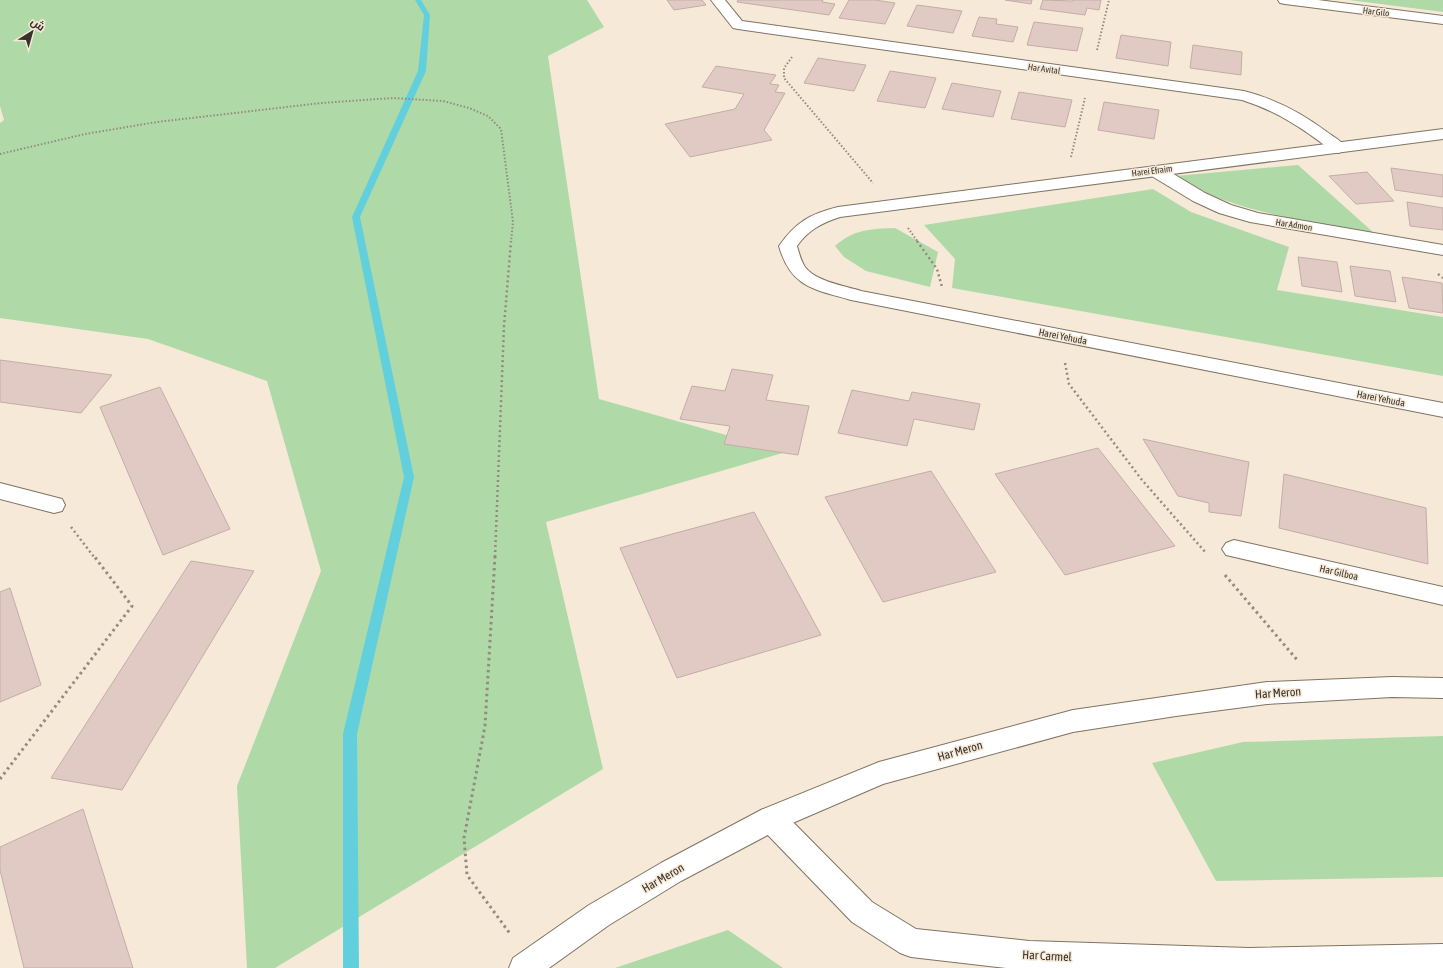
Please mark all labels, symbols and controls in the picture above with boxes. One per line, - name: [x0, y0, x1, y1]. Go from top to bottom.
- street label: Har Gilo: [1362, 5, 1390, 19]
- north arrow: [12, 12, 52, 52]
- text: ش: [28, 15, 47, 34]
- street label: Har Avital: [1027, 62, 1061, 76]
- street label: Harei Efraim: [1131, 164, 1173, 178]
- street label: Har Admon: [1275, 217, 1313, 233]
- street label: Harei Yehuda: [1038, 326, 1088, 347]
- street label: Harei Yehuda: [1356, 388, 1406, 409]
- street label: Har Gilboa: [1319, 563, 1360, 582]
- street label: Har Meron: [1254, 684, 1302, 702]
- street label: Har Meron: [936, 738, 984, 764]
- street label: Har Meron: [639, 860, 687, 896]
- street label: Har Carmel: [1022, 948, 1073, 964]

